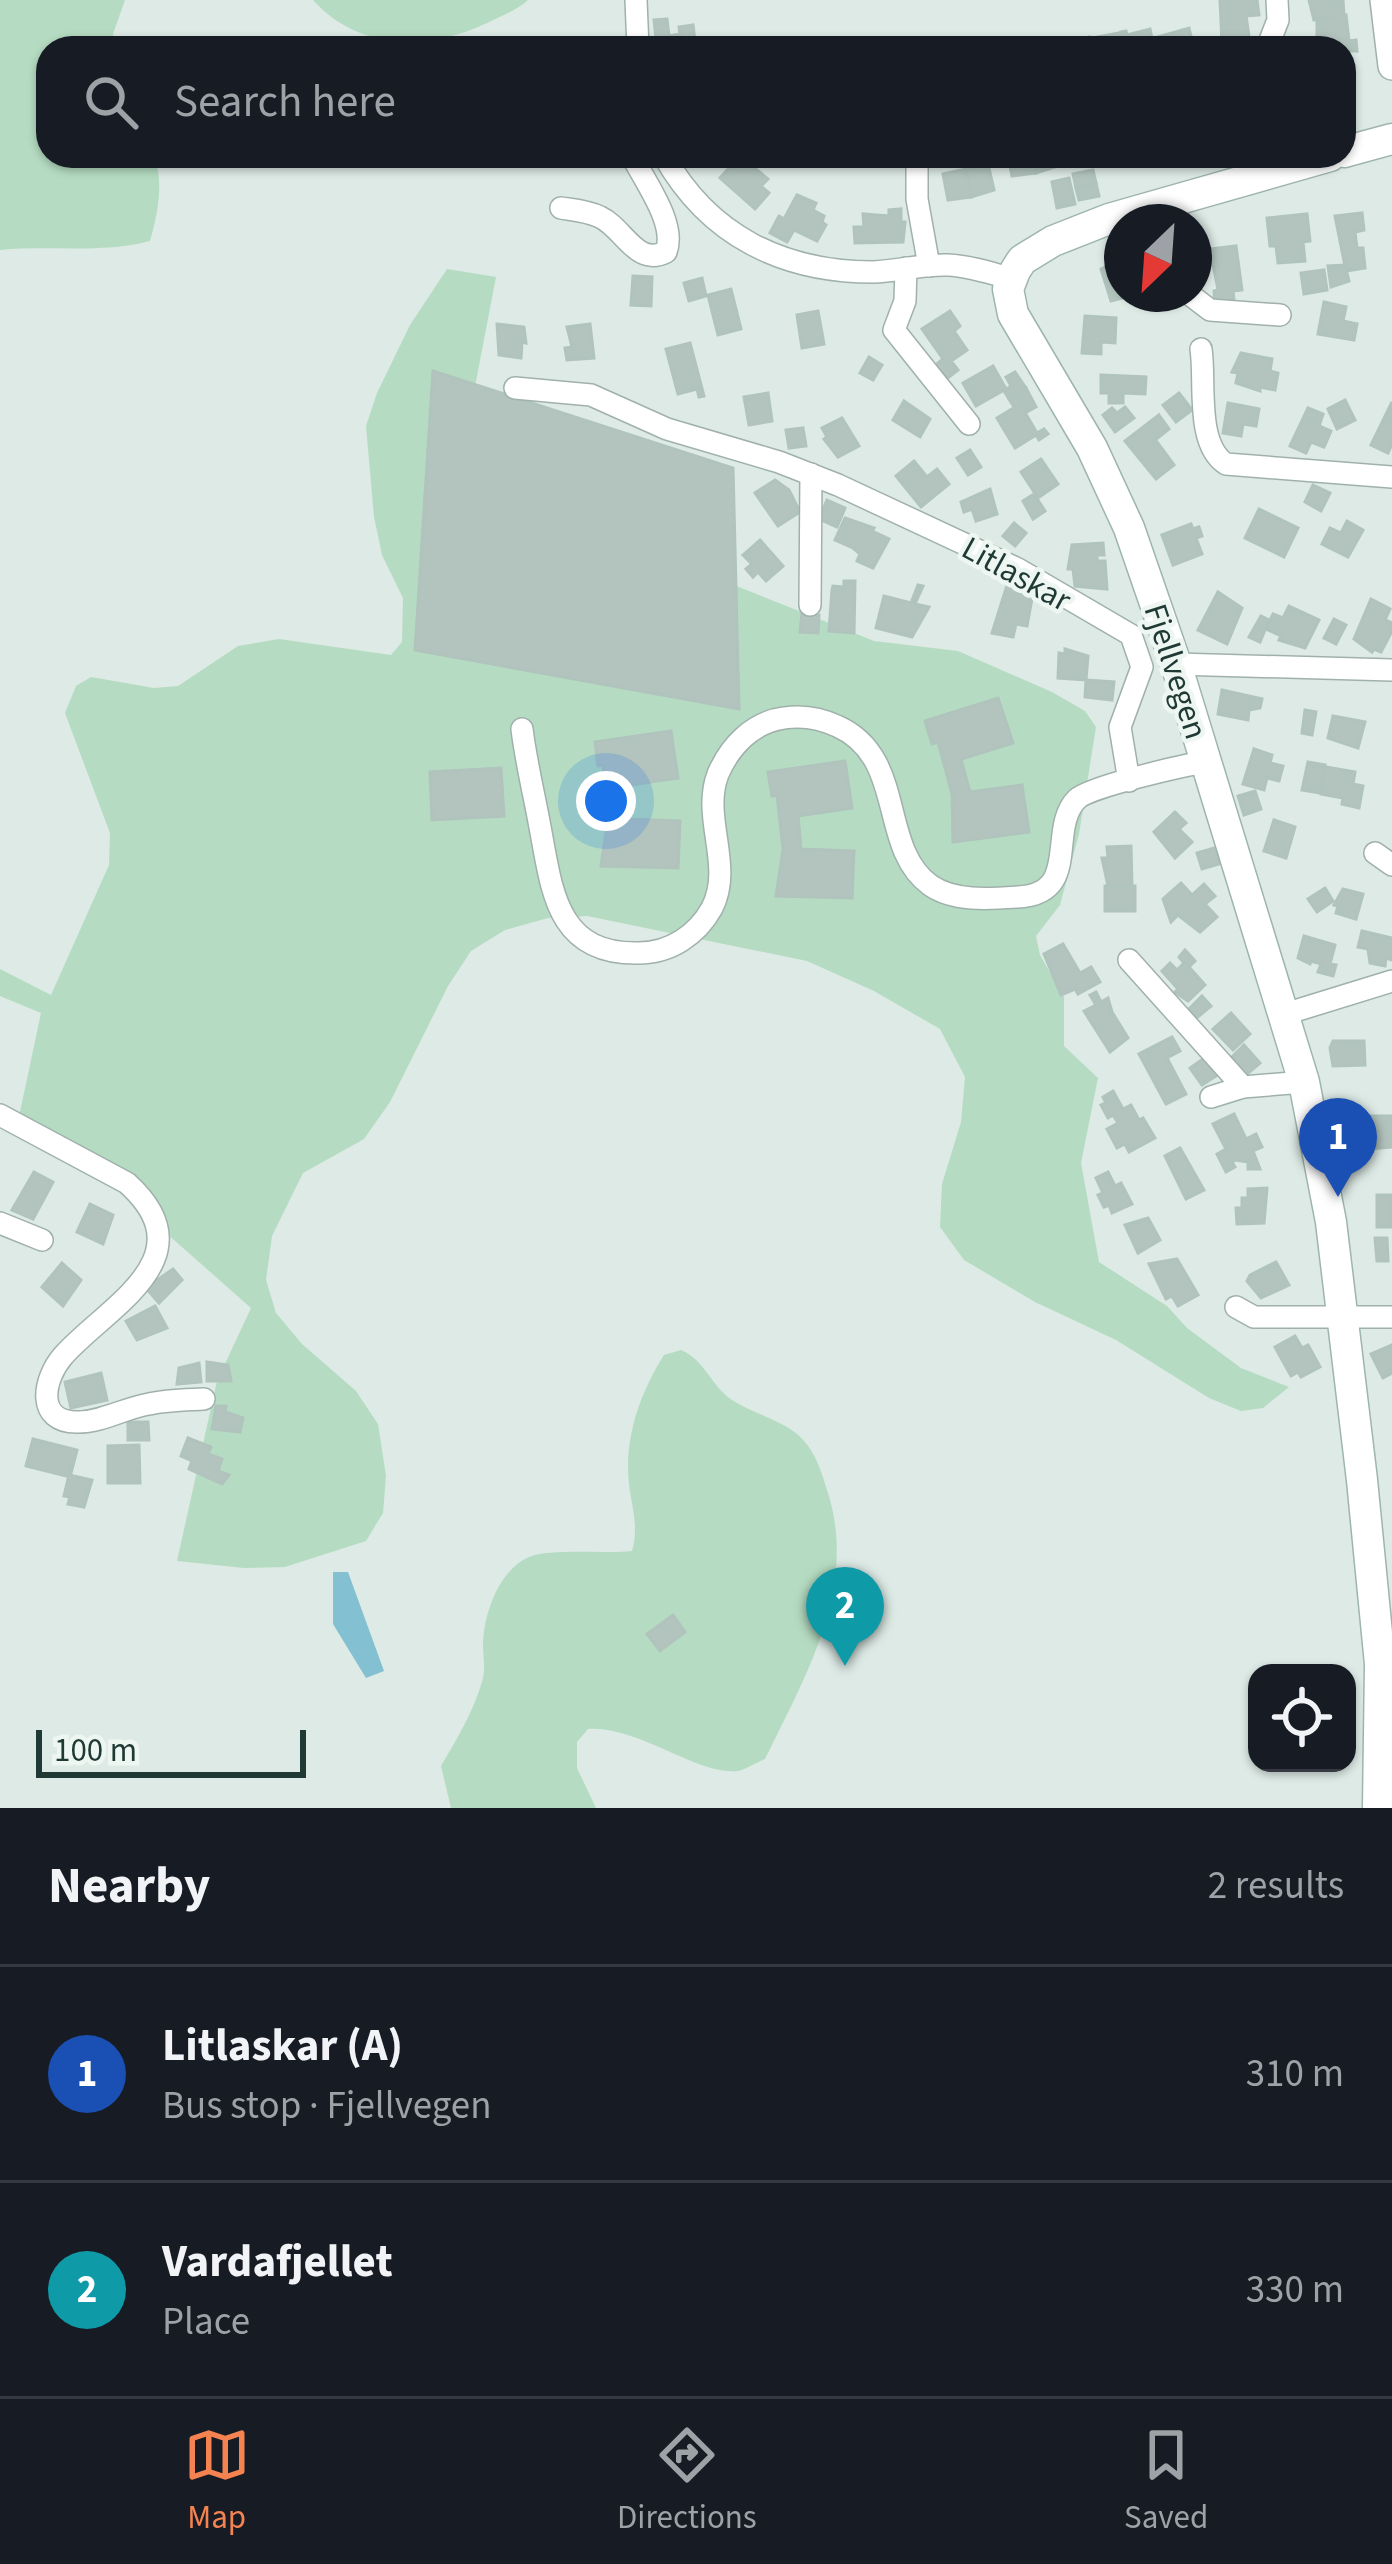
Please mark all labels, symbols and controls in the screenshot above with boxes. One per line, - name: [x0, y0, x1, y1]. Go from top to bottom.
- search box: [36, 36, 1356, 168]
- icon: search: [78, 69, 144, 135]
- text: Search here: [174, 70, 396, 134]
- north arrow: [1104, 204, 1212, 312]
- street label: Litlaskar: [953, 525, 1080, 624]
- street label: Fjellvegen: [1132, 598, 1219, 745]
- your location: [576, 771, 636, 831]
- pin: 1: [1299, 1098, 1377, 1197]
- pin: 2: [806, 1567, 884, 1666]
- map controls: [1248, 1664, 1356, 1772]
- button: locate: [1248, 1664, 1356, 1772]
- scale bar: [36, 1724, 306, 1777]
- text: 100 m: [54, 1727, 137, 1774]
- text: Nearby: [48, 1850, 210, 1922]
- text: 2 results: [1208, 1858, 1344, 1914]
- text: Litlaskar (A): [162, 2014, 403, 2078]
- text: 1: [77, 2046, 97, 2102]
- text: 310 m: [1246, 2046, 1344, 2102]
- text: Bus stop · Fjellvegen: [162, 2078, 492, 2134]
- text: Vardafjellet: [162, 2230, 393, 2294]
- text: 2: [77, 2262, 97, 2318]
- text: 330 m: [1246, 2262, 1344, 2318]
- text: Place: [162, 2294, 250, 2350]
- tab: Map: [184, 2422, 250, 2541]
- tab: Directions: [617, 2422, 757, 2541]
- tab: Saved: [1124, 2422, 1208, 2541]

